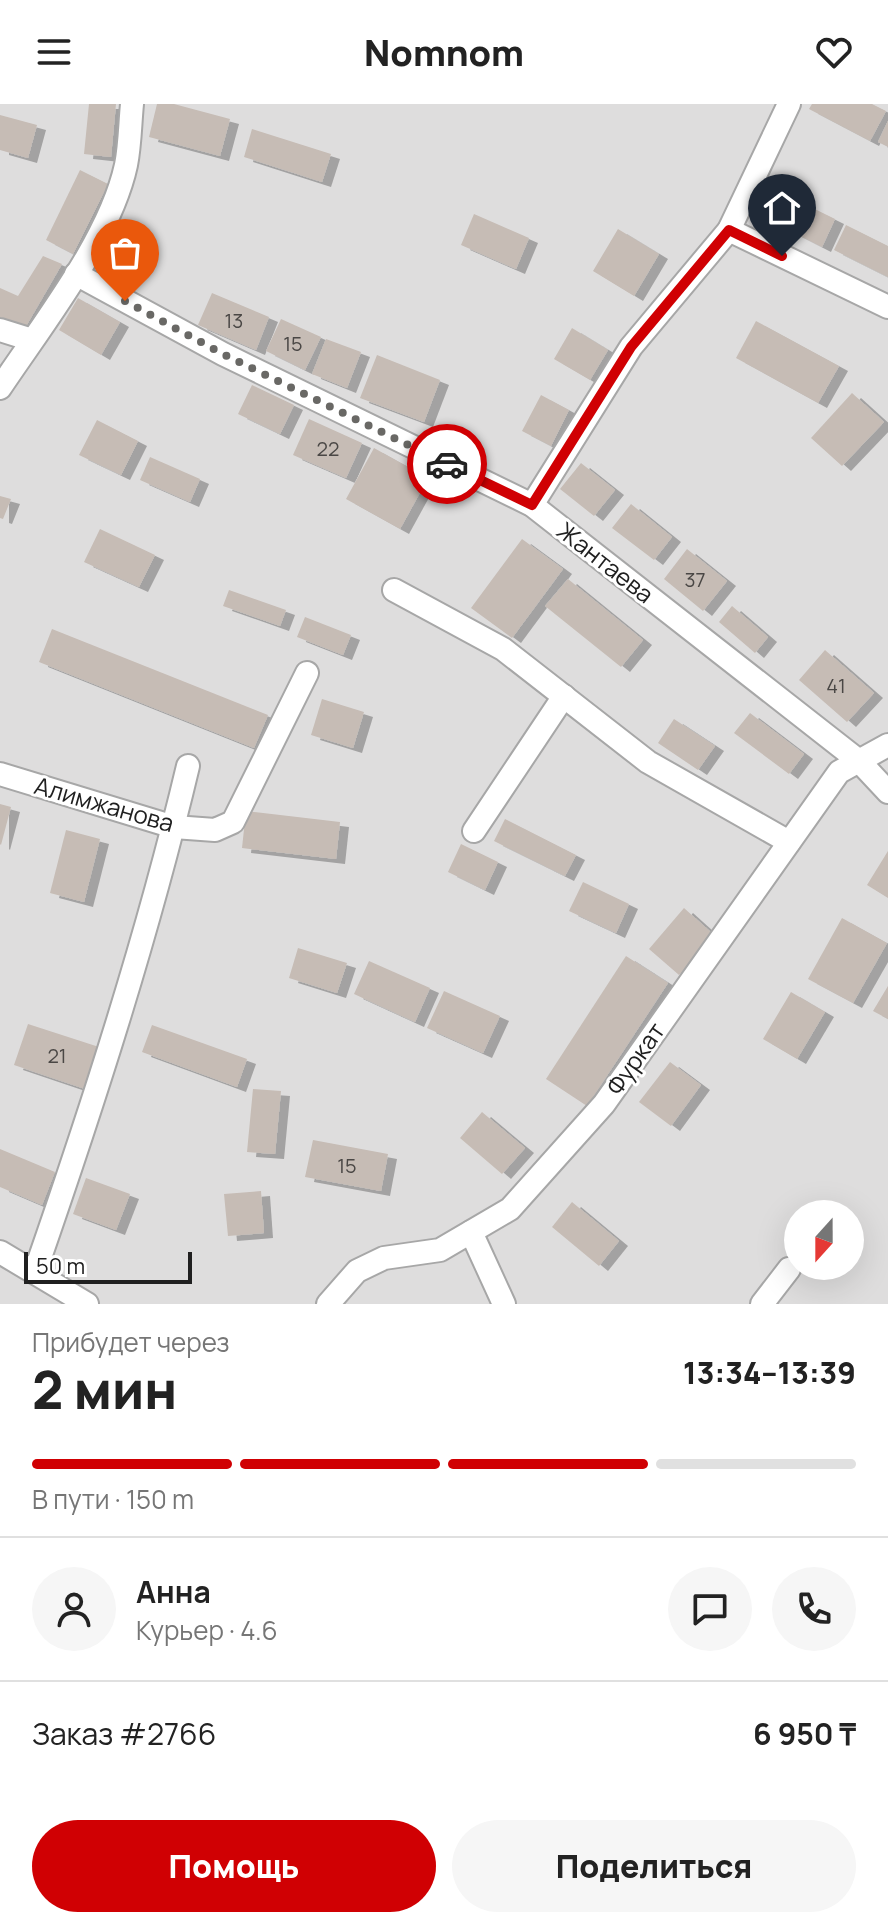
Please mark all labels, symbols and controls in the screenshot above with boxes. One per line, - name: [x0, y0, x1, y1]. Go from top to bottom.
- text: Nomnom: [364, 28, 524, 77]
- icon: menu: [32, 30, 76, 74]
- icon: heart: [812, 30, 856, 74]
- pin: [748, 174, 816, 256]
- icon: home: [760, 186, 804, 230]
- pin: [91, 219, 159, 301]
- icon: bag: [103, 231, 147, 275]
- house number: 13: [225, 307, 243, 334]
- house number: 15: [283, 330, 303, 357]
- courier: [407, 424, 487, 504]
- house number: 22: [317, 435, 339, 462]
- icon: car: [425, 442, 469, 486]
- street label: Жантаева: [551, 514, 661, 610]
- house number: 37: [684, 566, 706, 593]
- house number: 41: [826, 672, 846, 699]
- street label: Алимжанова: [31, 768, 178, 839]
- street label: Фуркат: [598, 1015, 672, 1101]
- house number: 21: [47, 1042, 67, 1069]
- house number: 15: [337, 1152, 357, 1179]
- north arrow: [784, 1200, 864, 1280]
- map controls: [784, 1200, 864, 1280]
- scale bar: [24, 1248, 192, 1284]
- text: 50 m: [36, 1251, 85, 1281]
- text: Прибудет через: [32, 1324, 230, 1360]
- text: 13:34–13:39: [683, 1352, 856, 1393]
- text: 2 мин: [32, 1354, 177, 1425]
- text: В пути · 150 m: [32, 1481, 194, 1517]
- button: person: [32, 1567, 116, 1651]
- button: chat: [668, 1567, 752, 1651]
- button: phone: [772, 1567, 856, 1651]
- text: Анна: [136, 1571, 211, 1612]
- text: Курьер · 4.6: [136, 1612, 278, 1648]
- text: Заказ #2766: [32, 1713, 216, 1754]
- text: 6 950 ₸: [753, 1713, 856, 1754]
- button: Помощь: [32, 1820, 436, 1912]
- button: Поделиться: [452, 1820, 856, 1912]

